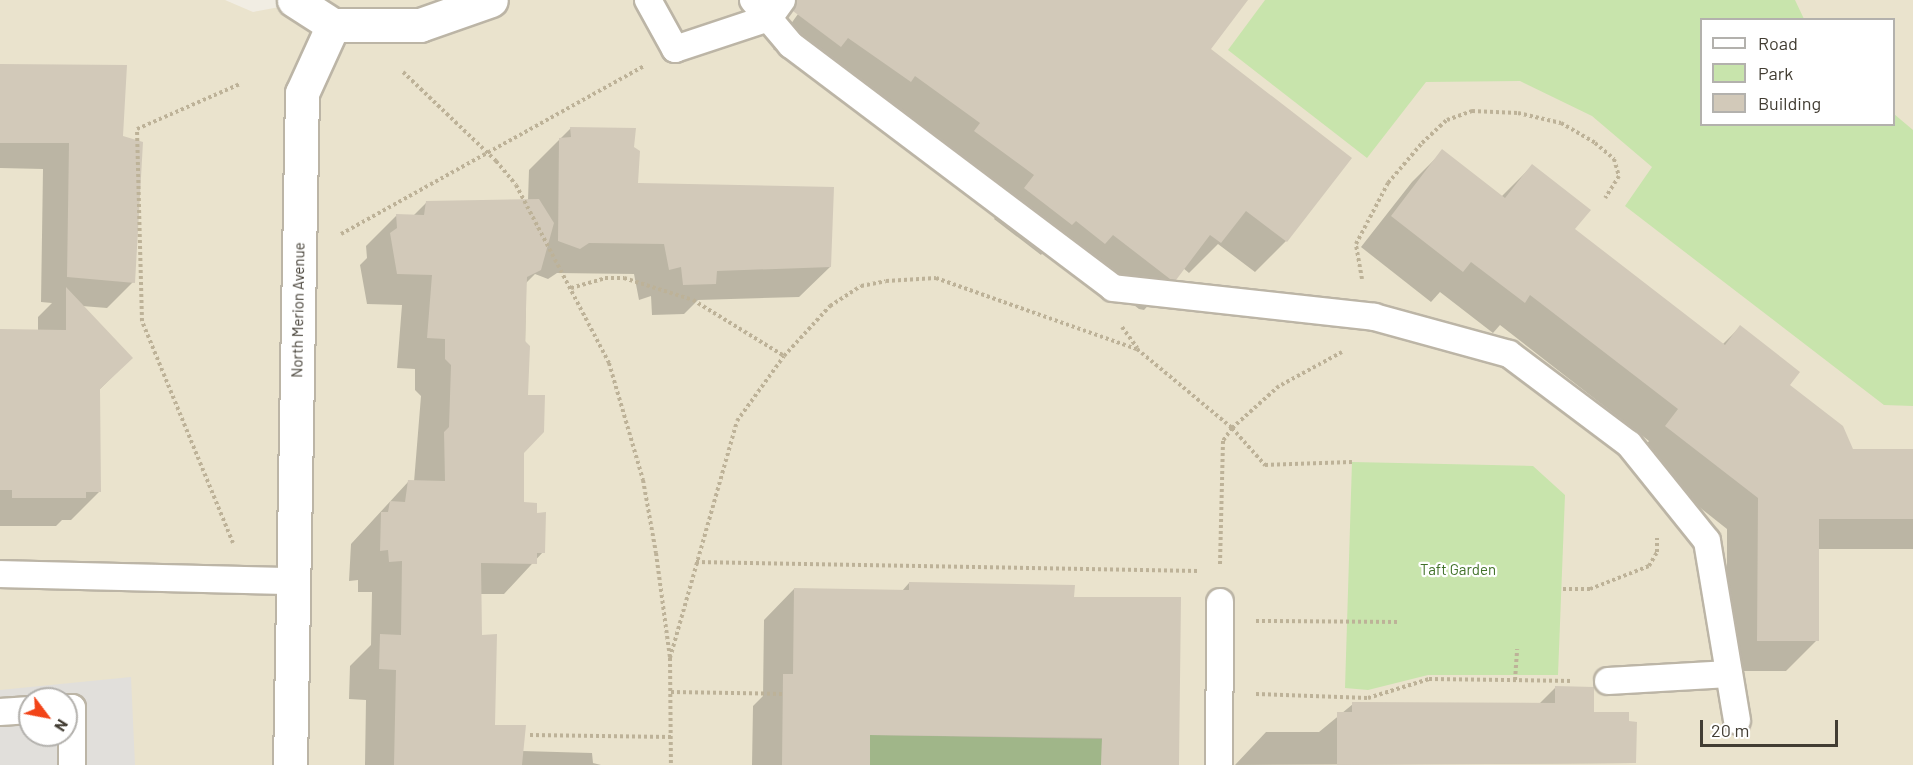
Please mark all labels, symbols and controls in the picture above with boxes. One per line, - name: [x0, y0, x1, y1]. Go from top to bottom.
- legend: [1700, 18, 1895, 126]
- text: Road: [1758, 32, 1798, 54]
- text: Park: [1758, 62, 1793, 84]
- text: Building: [1758, 92, 1821, 114]
- street label: North Merion Avenue: [288, 242, 308, 378]
- park label: Taft Garden: [1420, 561, 1496, 579]
- north arrow: [18, 687, 78, 747]
- scale bar: [1703, 708, 1841, 746]
- text: N: [51, 716, 73, 735]
- text: 20 m: [1711, 719, 1749, 741]

